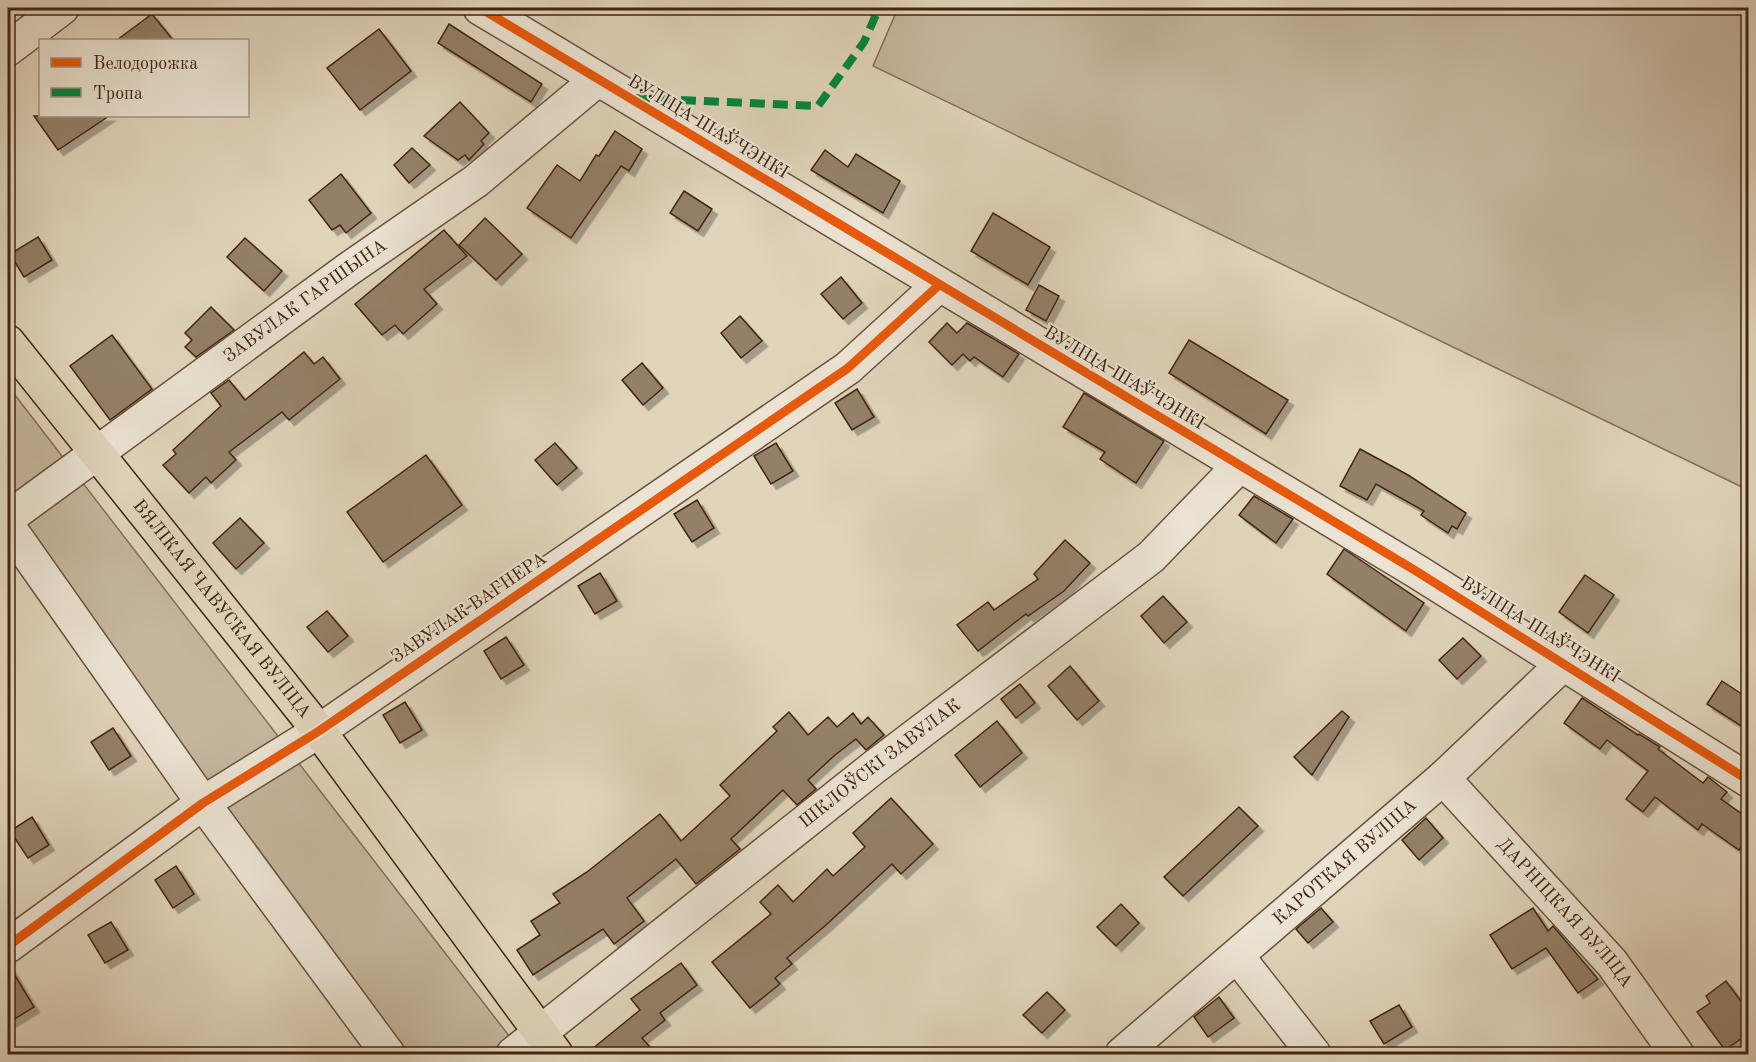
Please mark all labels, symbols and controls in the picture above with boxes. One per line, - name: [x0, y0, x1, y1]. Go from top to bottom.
- legend: [39, 39, 249, 117]
- text: Велодорожка: [93, 55, 198, 73]
- street label: ВУЛІЦА ШАЎЧЭНКІ: [625, 68, 794, 182]
- text: Тропа: [93, 85, 143, 103]
- street label: ЗАВУЛАК ГАРШЫНА: [221, 236, 390, 366]
- street label: ВУЛІЦА ШАЎЧЭНКІ: [1041, 319, 1210, 433]
- street label: ВЯЛІКАЯ ЧАВУСКАЯ ВУЛІЦА: [129, 497, 314, 722]
- street label: ЗАВУЛАК ВАГНЕРА: [388, 549, 550, 667]
- street label: ВУЛІЦА ШАЎЧЭНКІ: [1457, 569, 1625, 686]
- street label: ШКЛОЎСКІ ЗАВУЛАК: [796, 696, 964, 832]
- street label: КАРОТКАЯ ВУЛІЦА: [1270, 796, 1420, 929]
- street label: ДАРНІЦКАЯ ВУЛІЦА: [1494, 835, 1636, 991]

